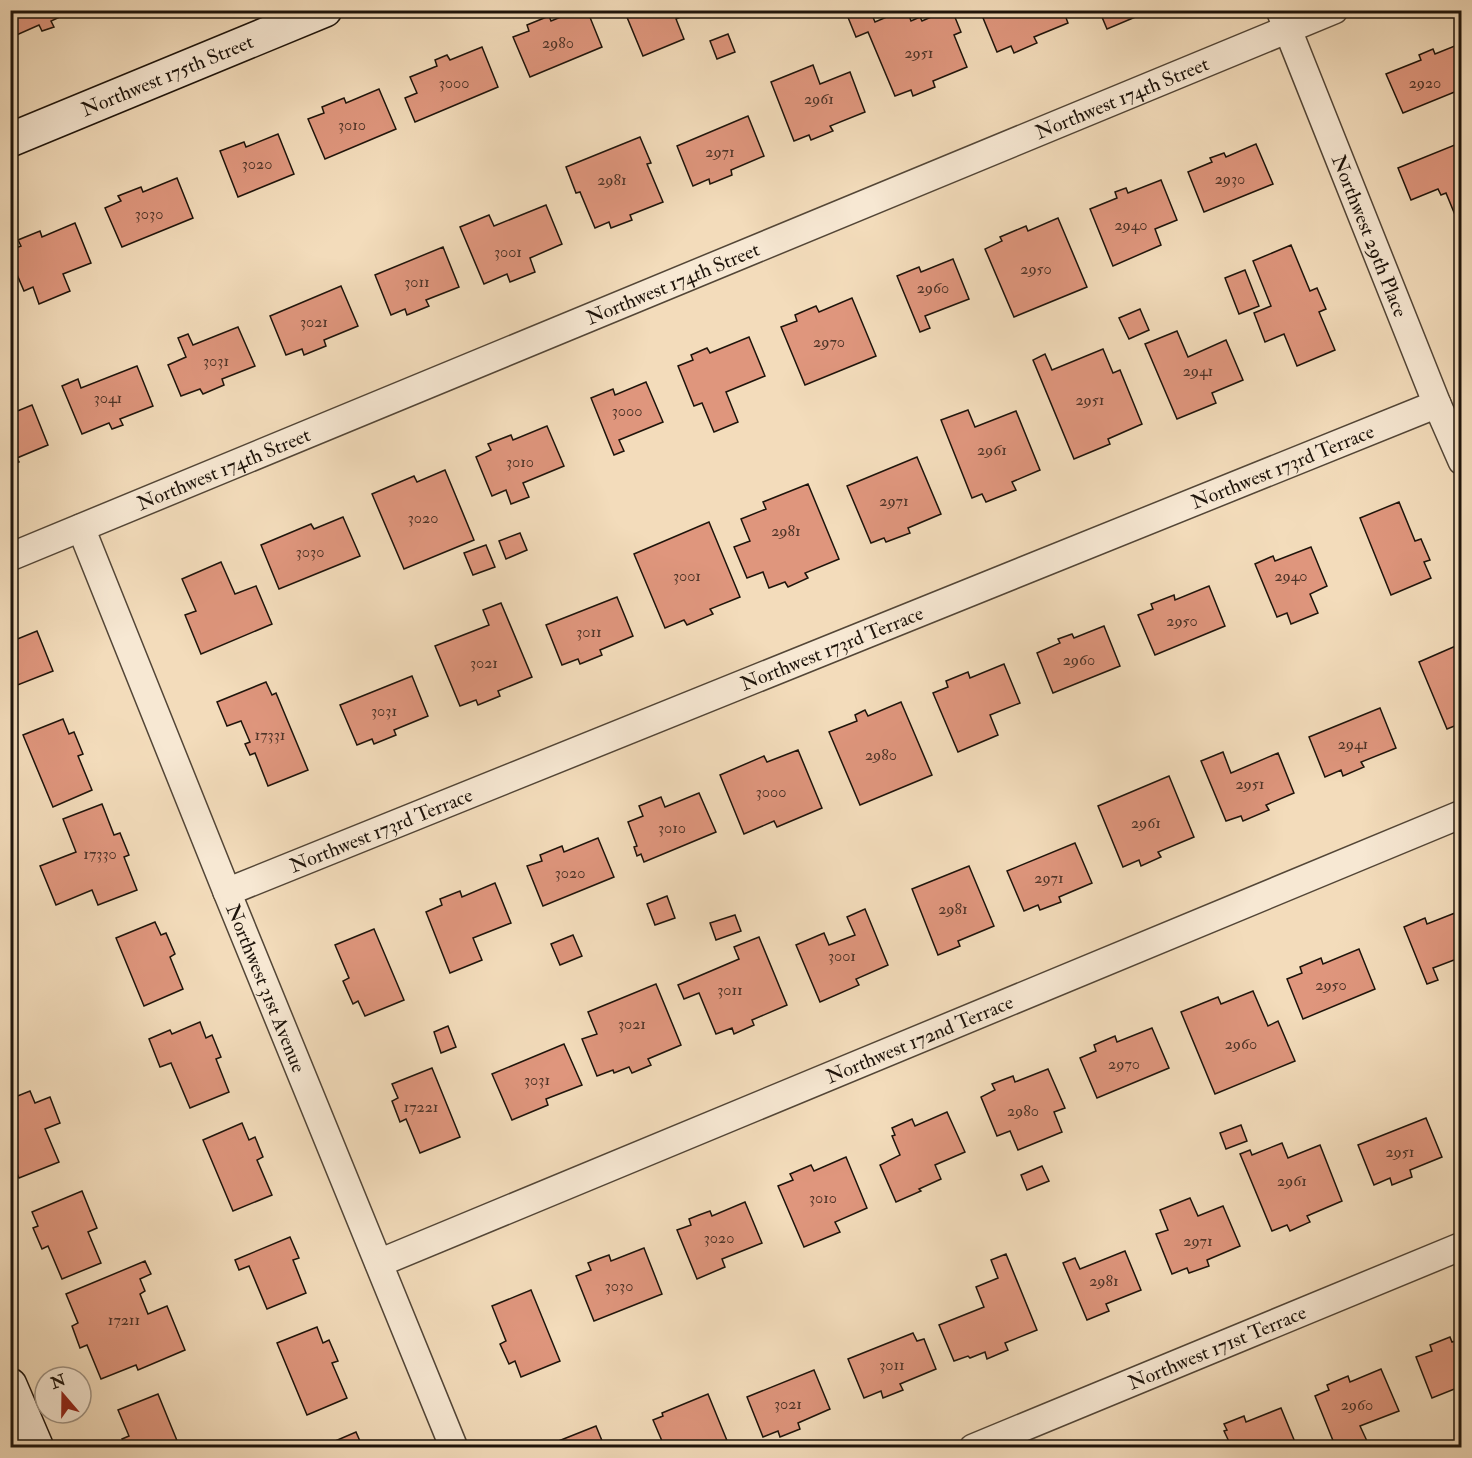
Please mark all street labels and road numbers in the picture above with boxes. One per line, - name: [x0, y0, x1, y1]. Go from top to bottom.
- street label: Northwest 175th Street: [78, 29, 258, 122]
- street label: Northwest 174th Street: [1032, 51, 1213, 145]
- street label: Northwest 29th Place: [1326, 151, 1413, 321]
- street label: Northwest 174th Street: [582, 237, 764, 331]
- street label: Northwest 173rd Terrace: [1187, 419, 1378, 515]
- street label: Northwest 174th Street: [133, 422, 315, 516]
- street label: Northwest 173rd Terrace: [737, 601, 927, 697]
- street label: Northwest 173rd Terrace: [286, 782, 476, 878]
- street label: Northwest 31st Avenue: [220, 900, 311, 1076]
- street label: Northwest 172nd Terrace: [822, 989, 1017, 1089]
- street label: Northwest 171st Terrace: [1124, 1300, 1310, 1396]

